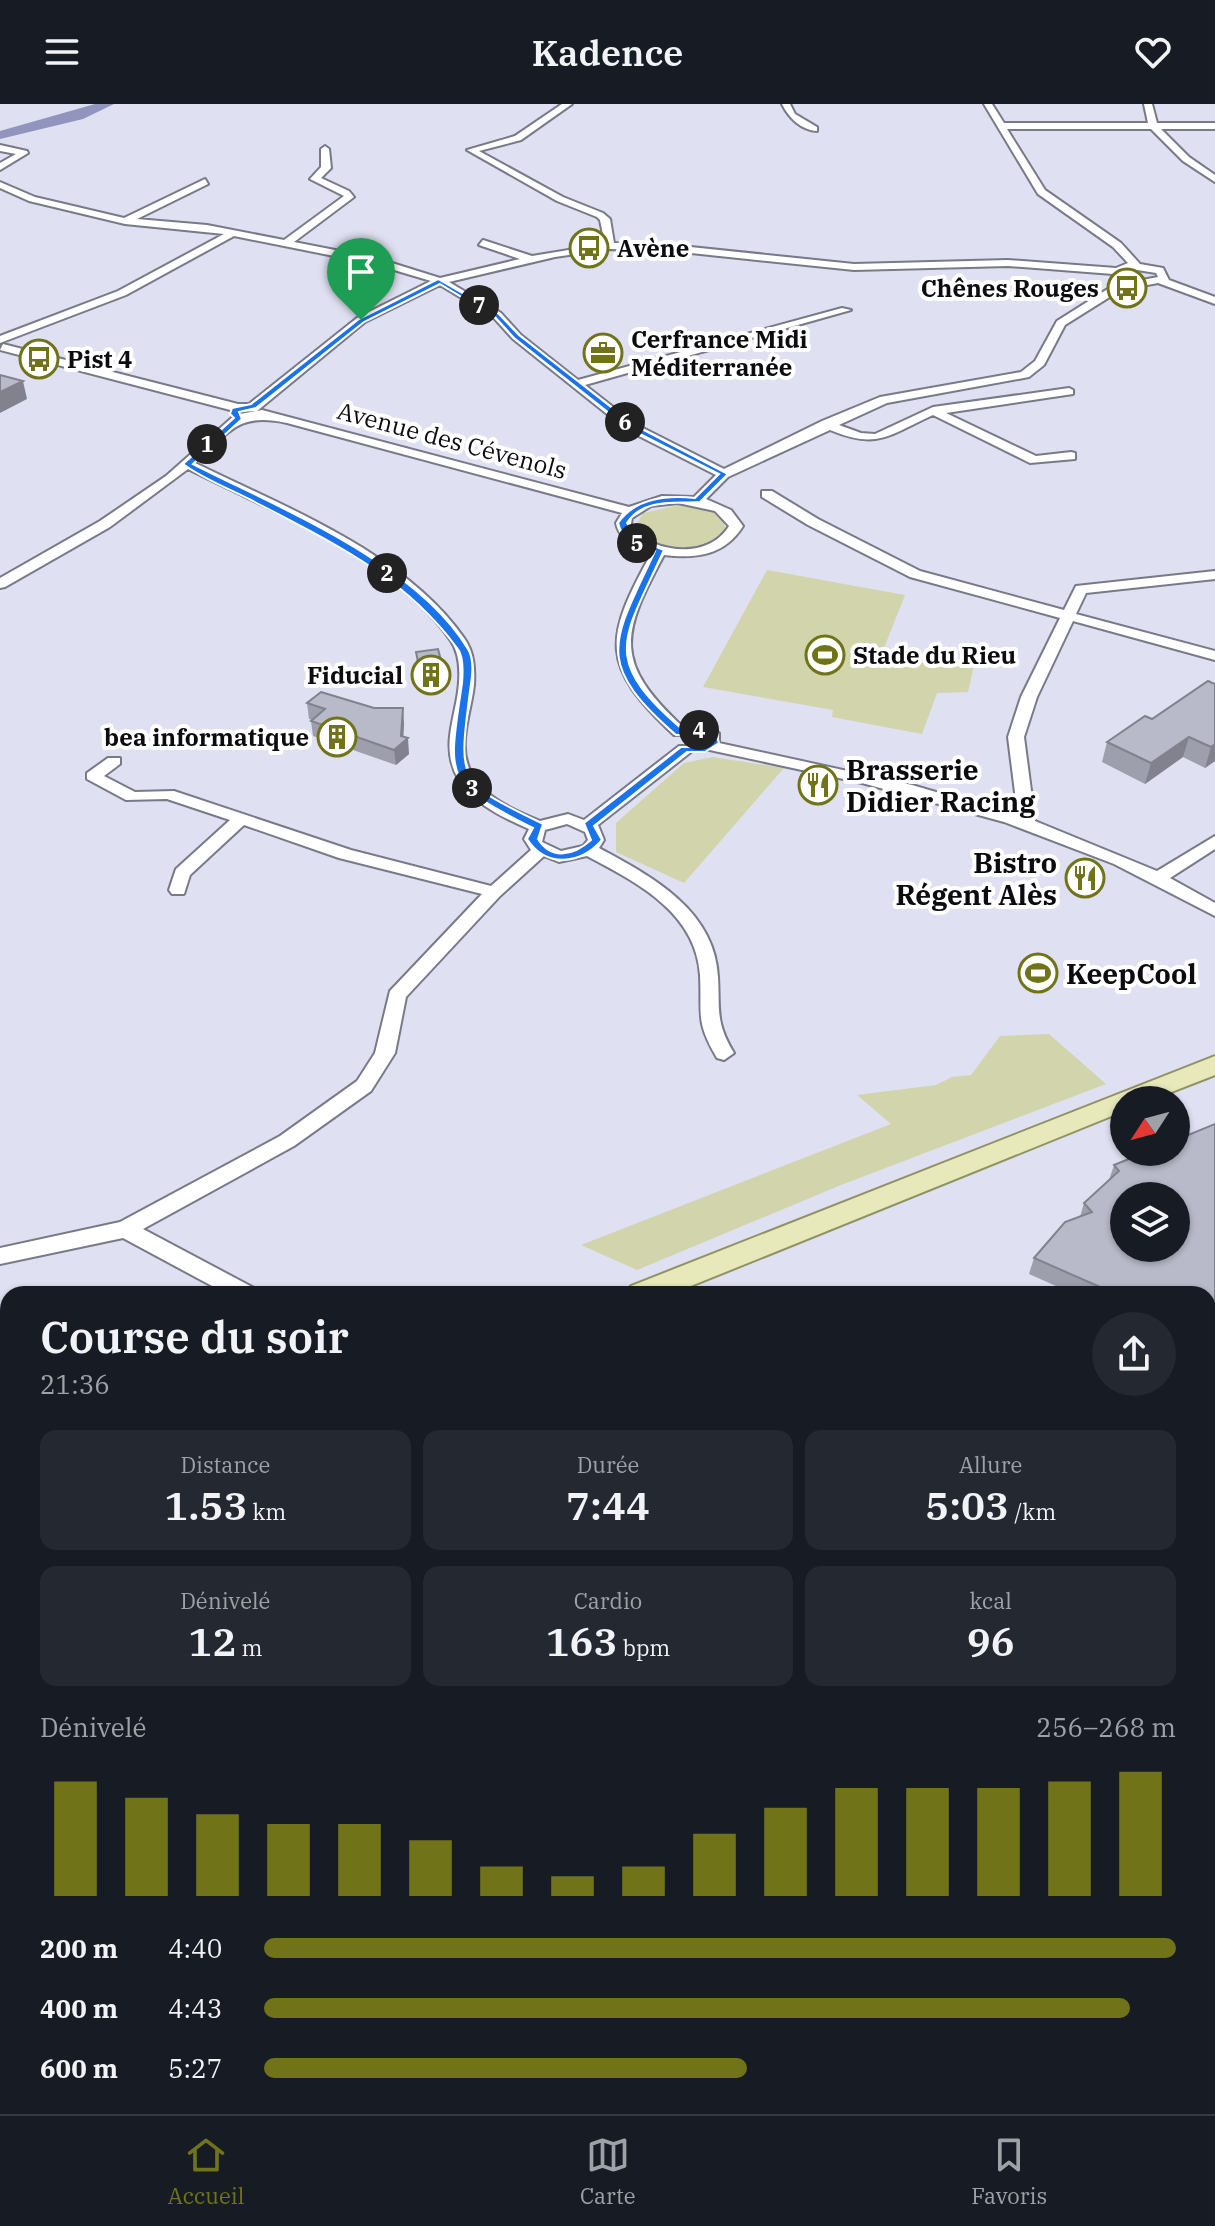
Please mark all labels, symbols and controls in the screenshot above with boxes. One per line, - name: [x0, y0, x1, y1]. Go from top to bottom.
- text: Kadence: [532, 29, 683, 76]
- icon: menu: [40, 30, 84, 74]
- icon: heart: [1131, 30, 1175, 74]
- bus stop icon: Avène: [568, 227, 610, 269]
- place label: Avène: [617, 232, 689, 264]
- pin: [327, 238, 395, 320]
- icon: arrive: [339, 250, 383, 294]
- bus stop icon: Chênes Rouges: [1106, 267, 1148, 309]
- place label: Chênes Rouges: [921, 272, 1099, 304]
- pin: 7: [459, 285, 499, 325]
- text: 7: [472, 290, 486, 319]
- place label: Cerfrance Midi Méditerranée: [631, 323, 808, 383]
- office icon: Cerfrance Midi Méditerranée: [582, 332, 624, 374]
- bus stop icon: Pist 4: [18, 338, 60, 380]
- place label: Pist 4: [67, 343, 132, 375]
- street label: Avenue des Cévenols: [334, 394, 570, 486]
- pin: 6: [605, 402, 645, 442]
- text: 6: [618, 407, 632, 436]
- pin: 1: [187, 424, 227, 464]
- text: 1: [200, 429, 214, 458]
- pin: 5: [617, 523, 657, 563]
- text: 5: [630, 528, 644, 557]
- pin: 2: [367, 553, 407, 593]
- text: 2: [380, 558, 394, 587]
- sports icon: Stade du Rieu: [804, 634, 846, 676]
- place label: Stade du Rieu: [853, 639, 1016, 671]
- building icon: Fiducial: [410, 654, 452, 696]
- place label: Fiducial: [307, 659, 403, 691]
- pin: 4: [679, 710, 719, 750]
- text: 4: [692, 715, 706, 744]
- building icon: bea informatique: [316, 716, 358, 758]
- place label: bea informatique: [104, 721, 309, 753]
- place label: Brasserie Didier Racing: [846, 751, 1036, 820]
- restaurant icon: Brasserie Didier Racing: [797, 764, 839, 806]
- pin: 3: [452, 768, 492, 808]
- text: 3: [465, 773, 479, 802]
- place label: Bistro Régent Alès: [895, 844, 1057, 913]
- restaurant icon: Bistro Régent Alès: [1064, 857, 1106, 899]
- sports icon: KeepCool: [1017, 952, 1059, 994]
- place label: KeepCool: [1066, 955, 1197, 992]
- north arrow: [1110, 1086, 1190, 1166]
- map controls: [1110, 1086, 1190, 1262]
- button: layers: [1110, 1182, 1190, 1262]
- text: Course du soir: [40, 1308, 349, 1365]
- button: share: [1092, 1312, 1176, 1396]
- text: 21:36: [40, 1367, 110, 1401]
- text: Distance: [180, 1450, 270, 1479]
- text: Durée: [577, 1450, 639, 1479]
- text: Allure: [959, 1450, 1022, 1479]
- text: 1.53: [164, 1479, 247, 1531]
- text: 7:44: [566, 1479, 650, 1531]
- text: 5:03: [925, 1479, 1009, 1531]
- text: km: [247, 1497, 286, 1526]
- text: /km: [1009, 1497, 1056, 1526]
- text: Dénivelé: [180, 1586, 270, 1615]
- text: Cardio: [574, 1586, 642, 1615]
- text: kcal: [969, 1586, 1012, 1615]
- text: 12: [188, 1615, 236, 1667]
- text: 163: [546, 1615, 618, 1667]
- text: 96: [967, 1615, 1015, 1667]
- text: m: [236, 1633, 262, 1662]
- text: bpm: [618, 1633, 670, 1662]
- text: Dénivelé: [40, 1710, 146, 1744]
- text: 256–268 m: [1036, 1710, 1176, 1744]
- text: 200 m: [40, 1931, 118, 1965]
- text: 4:40: [168, 1931, 222, 1965]
- text: 400 m: [40, 1991, 118, 2025]
- text: 4:43: [168, 1991, 222, 2025]
- text: 600 m: [40, 2051, 118, 2085]
- text: 5:27: [168, 2051, 222, 2085]
- tab: Accueil: [168, 2133, 244, 2210]
- tab: Carte: [580, 2133, 636, 2210]
- tab: Favoris: [971, 2133, 1047, 2210]

